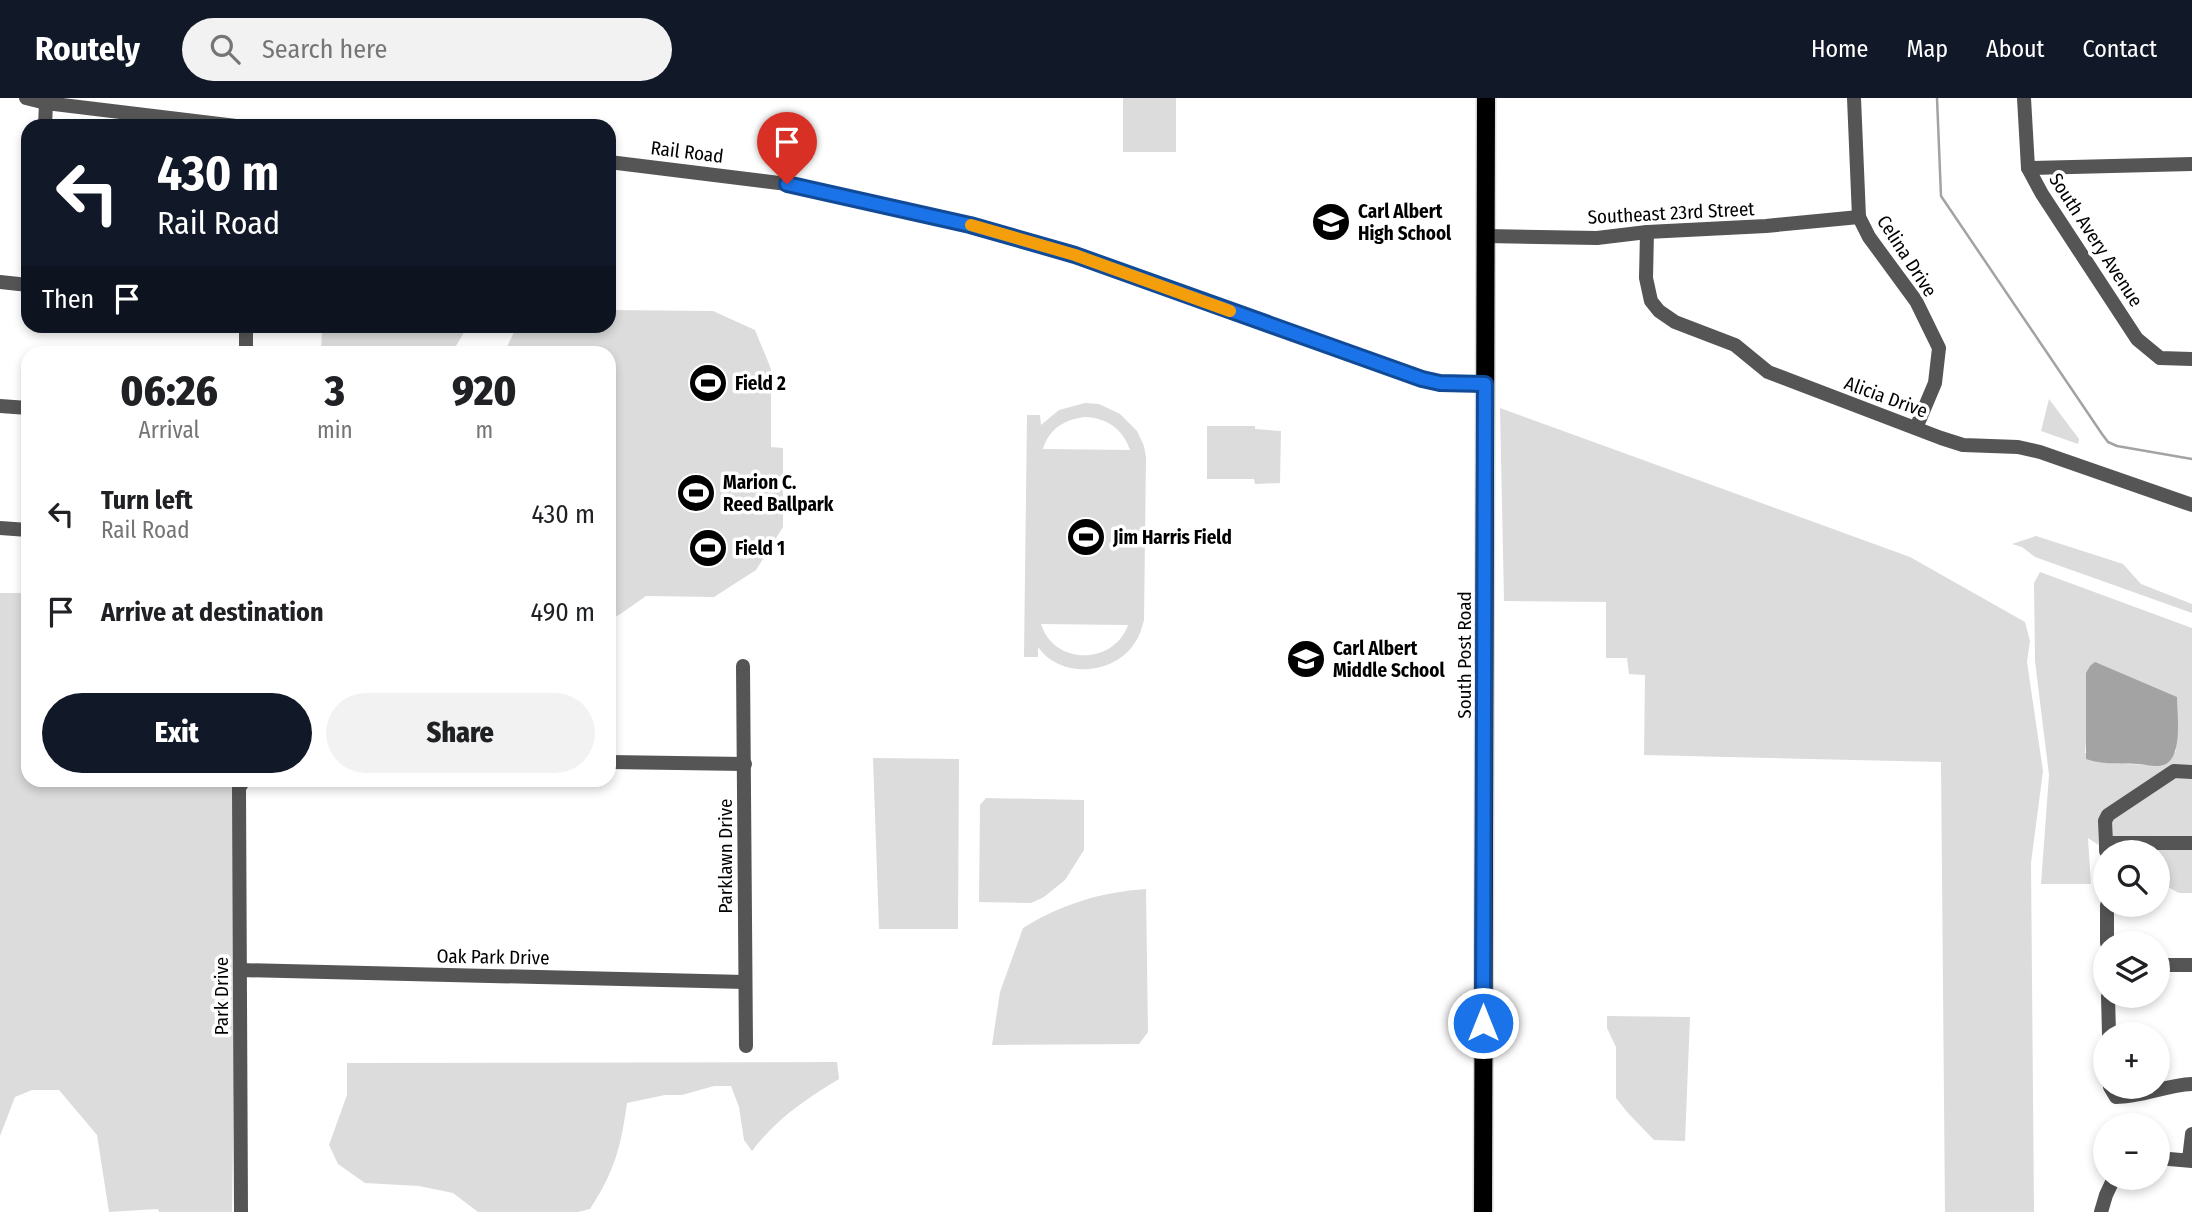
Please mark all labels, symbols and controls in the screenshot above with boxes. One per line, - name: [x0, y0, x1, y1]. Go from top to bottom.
- search box: [182, 18, 672, 81]
- text: Routely: [35, 29, 140, 69]
- icon: search: [206, 30, 244, 68]
- text: Search here: [262, 34, 387, 65]
- text: Home: [1811, 35, 1868, 63]
- text: Map: [1906, 35, 1948, 63]
- text: About: [1986, 35, 2044, 63]
- text: Contact: [2082, 35, 2157, 63]
- pin: [757, 112, 817, 184]
- icon: arrive: [768, 123, 806, 161]
- street label: Rail Road: [649, 136, 725, 168]
- text: 430 m: [157, 144, 279, 203]
- icon: left: [42, 147, 133, 238]
- street label: South Avery Avenue: [2044, 169, 2148, 311]
- street label: Southeast 23rd Street: [1587, 197, 1756, 229]
- place label: Carl Albert High School: [1358, 200, 1452, 245]
- school or university icon: Carl Albert High School: [1310, 201, 1352, 243]
- text: Rail Road: [157, 204, 280, 242]
- street label: Celina Drive: [1872, 211, 1942, 301]
- icon: arrive: [108, 280, 146, 318]
- text: Then: [42, 284, 94, 315]
- sports icon: Field 2: [687, 362, 729, 404]
- text: 06:26: [120, 366, 218, 416]
- text: 3: [325, 366, 345, 416]
- text: 920: [452, 366, 517, 416]
- street label: Alicia Drive: [1841, 371, 1931, 423]
- place label: Field 2: [735, 372, 786, 395]
- text: Arrival: [139, 416, 200, 444]
- text: min: [317, 416, 353, 444]
- text: m: [475, 416, 493, 444]
- place label: Marion C. Reed Ballpark: [723, 471, 834, 516]
- sports icon: Marion C. Reed Ballpark: [675, 472, 717, 514]
- text: Turn left: [101, 485, 193, 516]
- icon: left: [42, 495, 80, 533]
- text: 430 m: [531, 499, 595, 530]
- text: Rail Road: [101, 516, 190, 544]
- sports icon: Jim Harris Field: [1065, 516, 1107, 558]
- place label: Jim Harris Field: [1112, 526, 1232, 549]
- sports icon: Field 1: [687, 527, 729, 569]
- place label: Field 1: [735, 537, 785, 560]
- street label: South Post Road: [1453, 591, 1476, 719]
- icon: arrive: [42, 593, 80, 631]
- text: Arrive at destination: [101, 597, 324, 628]
- text: 490 m: [531, 597, 595, 628]
- place label: Carl Albert Middle School: [1333, 637, 1445, 682]
- school or university icon: Carl Albert Middle School: [1285, 638, 1327, 680]
- button: Exit: [42, 693, 312, 773]
- button: Share: [326, 693, 595, 773]
- street label: Parklawn Drive: [714, 798, 737, 914]
- map controls: [2093, 840, 2170, 1190]
- button: search: [2093, 840, 2170, 917]
- button: layers: [2093, 931, 2170, 1008]
- street label: Oak Park Drive: [436, 945, 550, 969]
- street label: Park Drive: [210, 957, 233, 1035]
- position arrow: [1446, 986, 1520, 1060]
- button: +: [2093, 1022, 2170, 1099]
- button: −: [2093, 1113, 2170, 1190]

